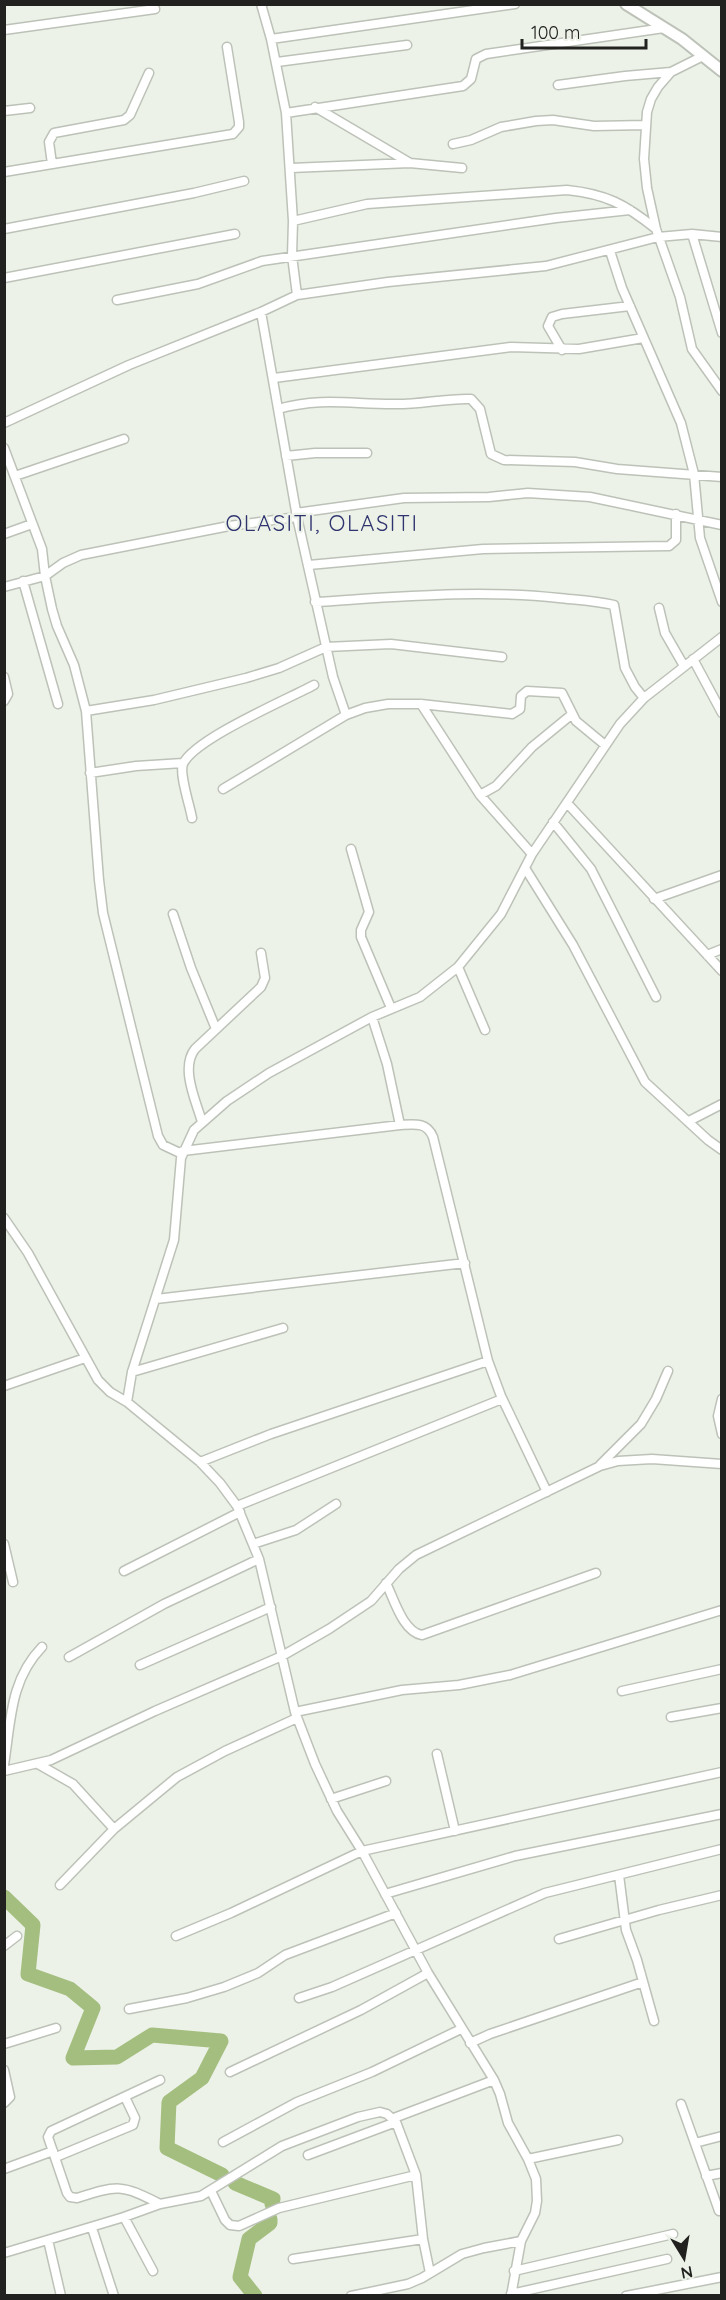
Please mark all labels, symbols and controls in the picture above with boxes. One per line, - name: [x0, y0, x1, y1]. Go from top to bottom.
- scale bar: [522, 12, 646, 50]
- text: 100 m: [531, 21, 580, 44]
- district label: OLASITI, OLASITI: [225, 509, 419, 537]
- north arrow: [654, 2228, 714, 2288]
- text: N: [679, 2262, 695, 2284]

